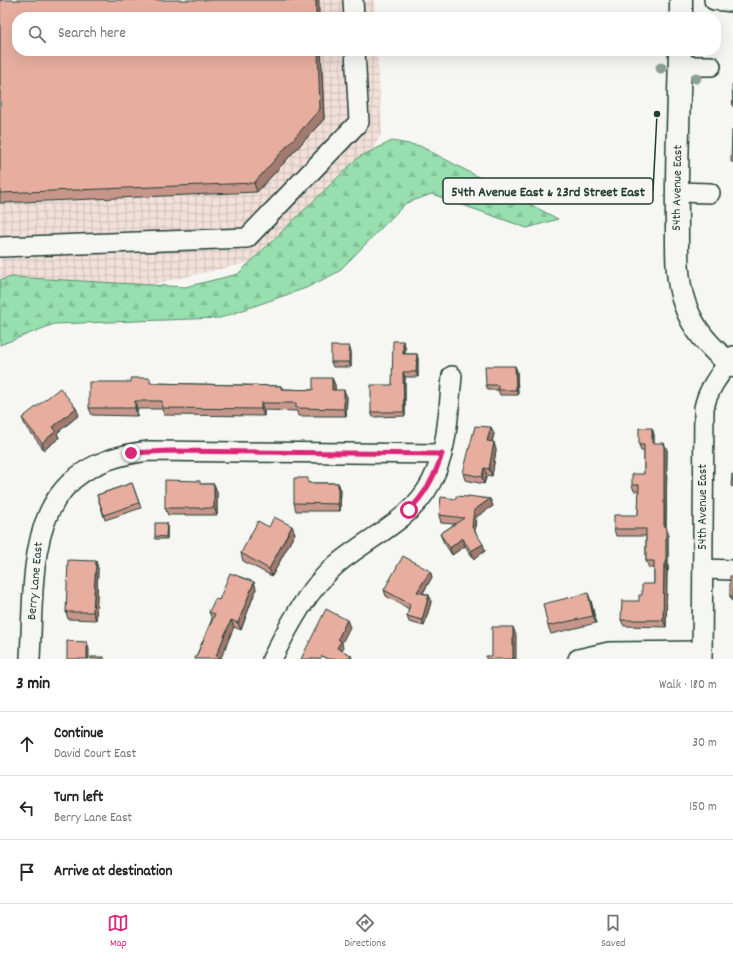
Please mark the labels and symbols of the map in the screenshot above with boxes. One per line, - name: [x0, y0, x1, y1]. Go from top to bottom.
- street label: 54th Avenue East: [668, 145, 688, 231]
- callout: 54th Avenue East & 23rd Street East: [443, 178, 653, 204]
- text: 54th Avenue East & 23rd Street East: [451, 183, 646, 203]
- route end: [122, 444, 140, 462]
- street label: 54th Avenue East: [694, 464, 713, 550]
- route start: [400, 501, 418, 519]
- street label: Berry Lane East: [23, 541, 49, 621]

